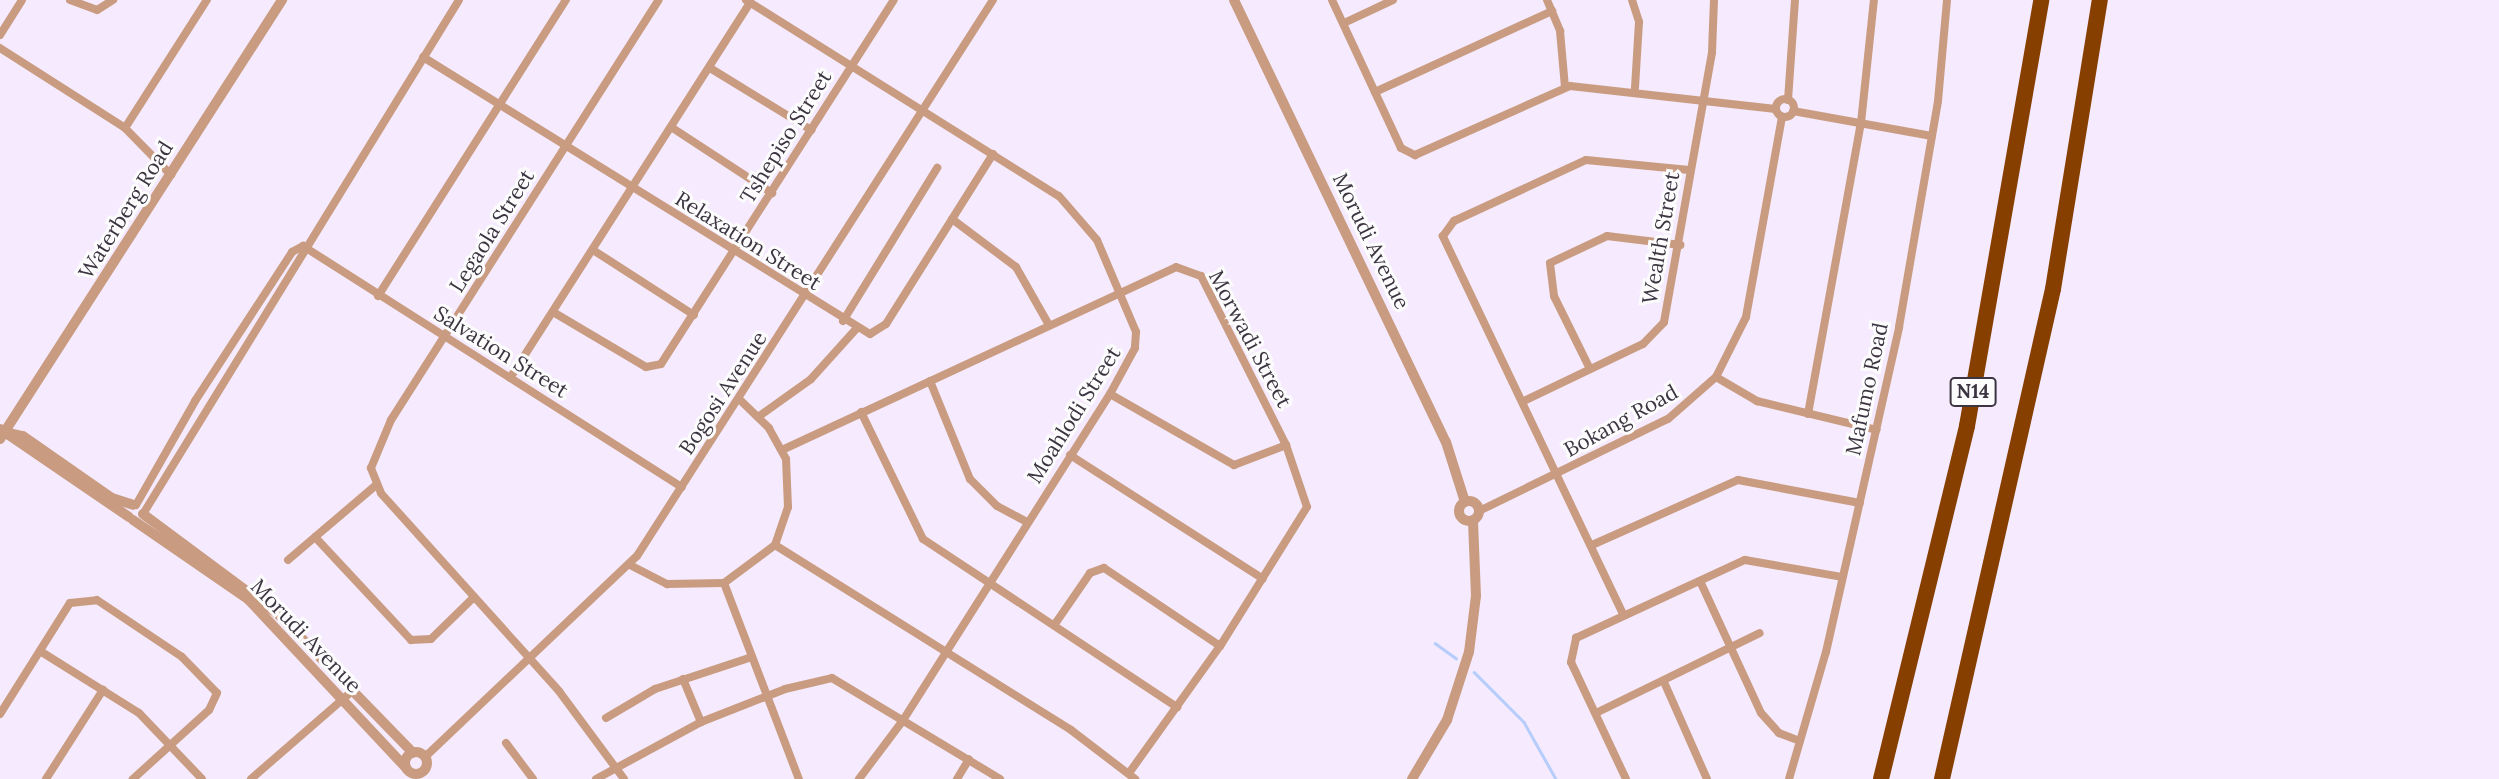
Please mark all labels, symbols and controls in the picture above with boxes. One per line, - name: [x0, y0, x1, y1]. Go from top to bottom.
- street label: Tshepiso Street: [735, 66, 837, 208]
- street label: Waterberg Road: [74, 136, 178, 284]
- street label: Legaola Street: [444, 165, 540, 297]
- street label: Morudi Avenue: [1327, 169, 1415, 313]
- street label: Wealth Street: [1637, 170, 1685, 306]
- street label: Relaxation Street: [671, 186, 825, 296]
- street label: Morwadi Street: [1203, 266, 1297, 412]
- street label: Salvation Street: [429, 301, 573, 403]
- street label: Mafumo Road: [1841, 320, 1893, 458]
- street label: Bogosi Avenue: [674, 327, 772, 459]
- street label: Moahlodi Street: [1022, 342, 1126, 488]
- road number: N14: [1948, 376, 1997, 408]
- street label: Bokang Road: [1560, 379, 1682, 463]
- street label: Morudi Avenue: [245, 574, 367, 698]

